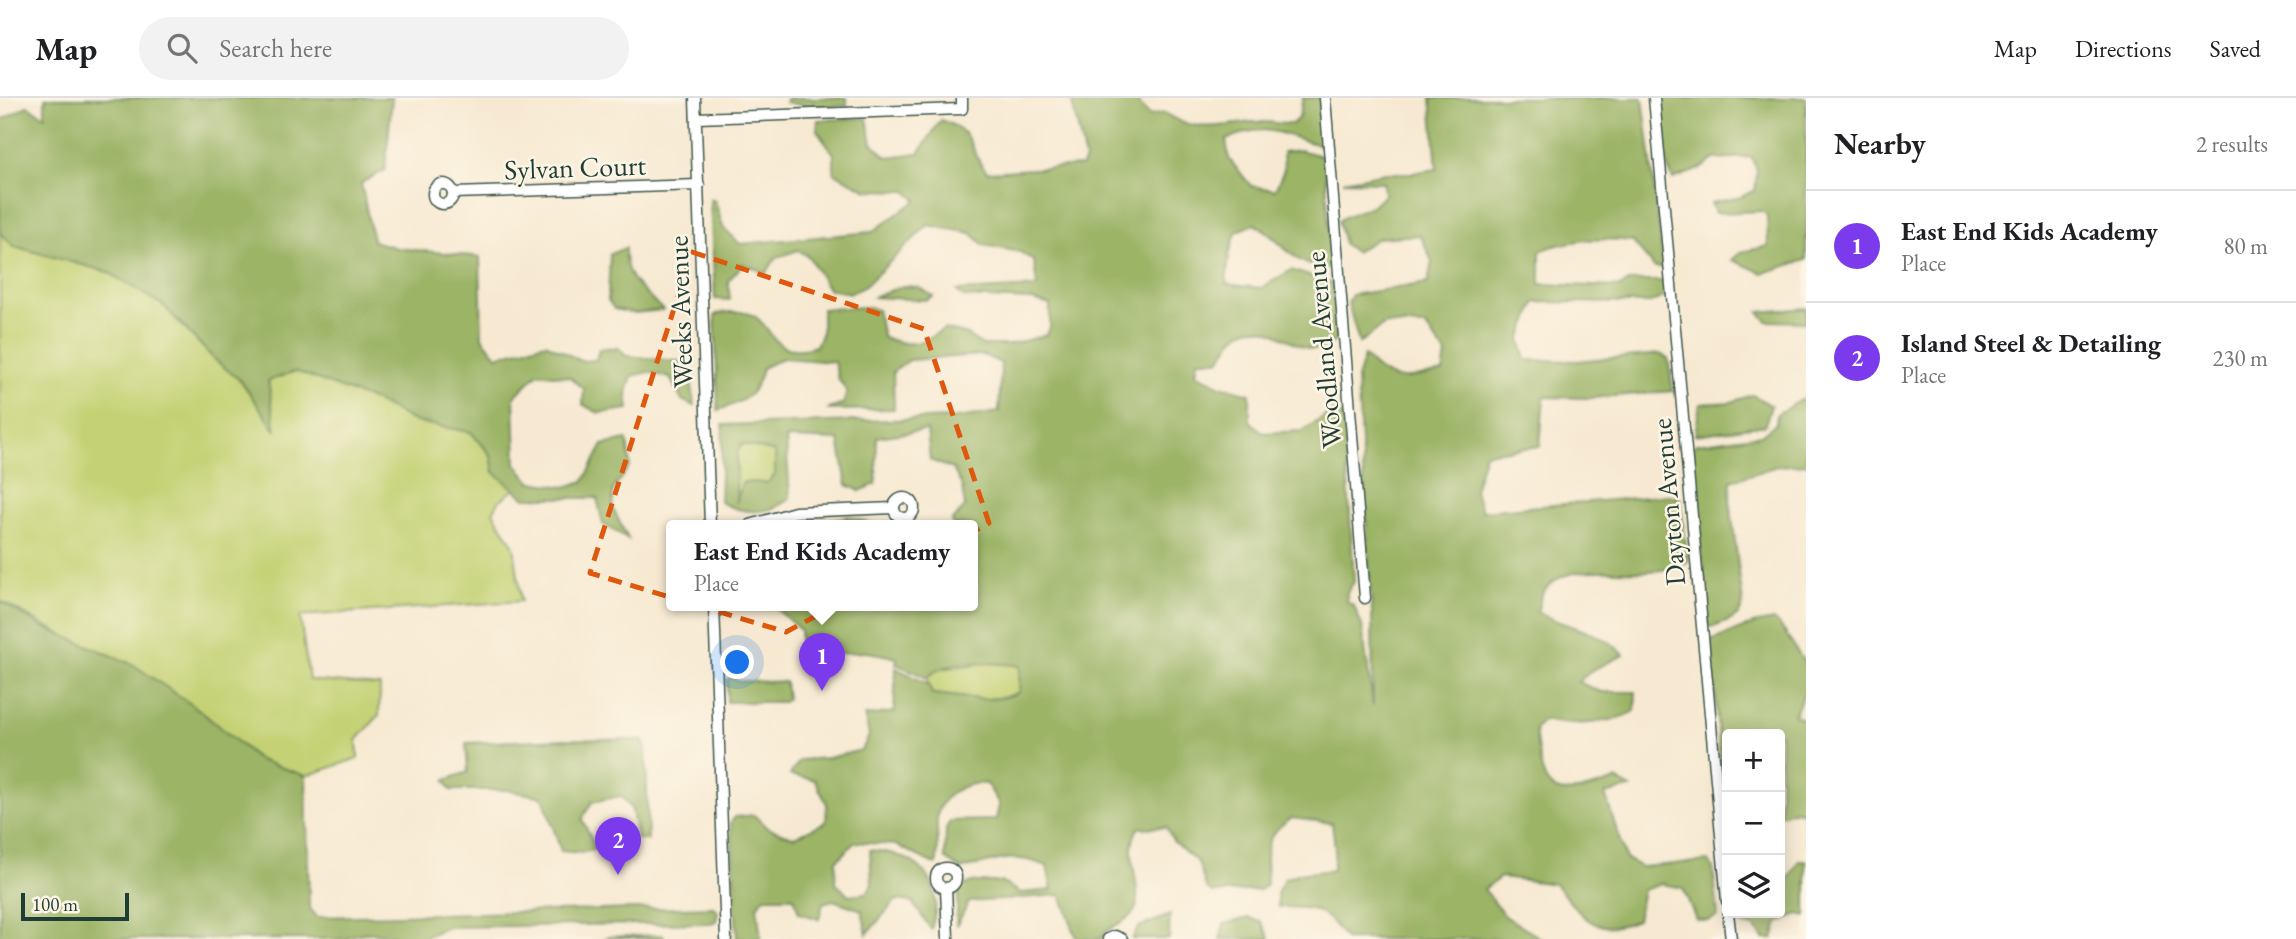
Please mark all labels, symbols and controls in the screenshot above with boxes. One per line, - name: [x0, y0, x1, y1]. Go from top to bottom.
- search box: [139, 17, 629, 80]
- text: Map: [35, 27, 97, 70]
- icon: search: [163, 29, 201, 67]
- text: Search here: [219, 31, 332, 65]
- text: Map: [1994, 33, 2037, 64]
- text: Directions: [2075, 33, 2172, 64]
- text: Saved: [2210, 33, 2261, 64]
- text: Nearby: [1834, 124, 1926, 163]
- text: 2 results: [2196, 129, 2268, 159]
- street label: Sylvan Court: [503, 147, 647, 187]
- text: East End Kids Academy: [1901, 214, 2158, 248]
- text: 1: [1851, 231, 1863, 261]
- text: 80 m: [2223, 231, 2268, 261]
- street label: Weeks Avenue: [659, 235, 701, 389]
- text: Place: [1901, 248, 1946, 278]
- street label: Woodland Avenue: [1296, 250, 1350, 450]
- text: Island Steel & Detailing: [1901, 326, 2161, 360]
- text: 2: [1851, 343, 1863, 373]
- text: 230 m: [2212, 343, 2268, 373]
- text: Place: [1901, 360, 1946, 390]
- street label: Dayton Avenue: [1643, 417, 1693, 587]
- popup: [666, 520, 978, 611]
- text: East End Kids Academy: [694, 534, 950, 568]
- text: Place: [694, 568, 739, 598]
- pin: 1: [799, 633, 845, 691]
- your location: [720, 645, 754, 679]
- map controls: [1722, 729, 1785, 918]
- button: +: [1722, 729, 1785, 792]
- button: −: [1722, 792, 1785, 855]
- pin: 2: [595, 817, 641, 875]
- button: layers: [1722, 855, 1785, 918]
- scale bar: [21, 890, 130, 922]
- text: 100 m: [32, 892, 78, 917]

